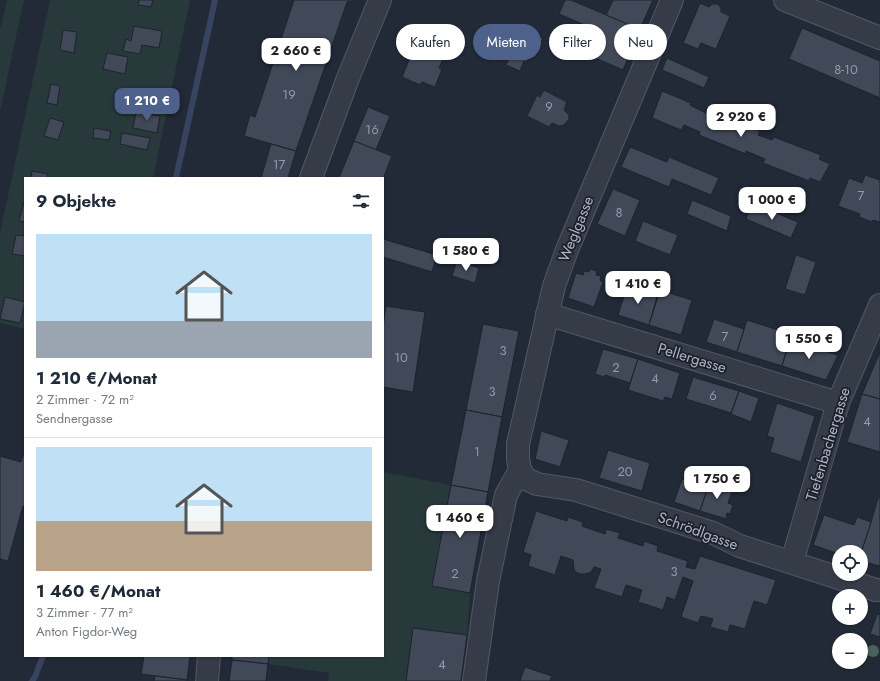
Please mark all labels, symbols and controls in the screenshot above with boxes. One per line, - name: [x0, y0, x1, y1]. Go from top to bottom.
- chip: Kaufen: [396, 24, 465, 60]
- chip: Mieten: [473, 24, 541, 60]
- chip: Filter: [549, 24, 606, 60]
- chip: Neu: [614, 24, 667, 60]
- pin: 2 660 €: [259, 38, 333, 72]
- text: 2 660 €: [271, 41, 321, 60]
- house number: 8-10: [834, 60, 858, 79]
- house number: 19: [282, 85, 296, 104]
- pin: 1 210 €: [110, 88, 184, 122]
- text: 1 210 €: [124, 91, 170, 110]
- house number: 9: [545, 97, 553, 116]
- pin: 2 920 €: [704, 104, 778, 138]
- text: 2 920 €: [716, 107, 766, 126]
- house number: 16: [365, 120, 379, 139]
- house number: 17: [273, 155, 286, 174]
- house number: 7: [858, 186, 865, 205]
- pin: 1 000 €: [735, 187, 809, 221]
- text: 9 Objekte: [36, 189, 116, 213]
- icon: filters: [350, 190, 372, 212]
- text: 1 000 €: [748, 190, 796, 209]
- street label: Weglgasse: [553, 193, 599, 265]
- house number: 8: [615, 203, 623, 222]
- pin: 1 580 €: [429, 238, 503, 272]
- text: 1 580 €: [442, 241, 490, 260]
- icon: home: [168, 260, 240, 332]
- pin: 1 410 €: [601, 271, 675, 305]
- text: 1 410 €: [614, 274, 662, 293]
- pin: 1 550 €: [772, 326, 846, 360]
- house number: 7: [722, 327, 729, 346]
- text: 1 550 €: [785, 329, 833, 348]
- street label: Pellergasse: [655, 337, 729, 379]
- house number: 3: [499, 341, 507, 360]
- house number: 10: [394, 348, 408, 367]
- house number: 2: [612, 358, 620, 377]
- text: 1 210 €/Monat: [36, 366, 157, 390]
- house number: 4: [651, 369, 659, 388]
- house number: 3: [488, 382, 496, 401]
- street label: Tiefenbachergasse: [800, 384, 856, 503]
- house number: 6: [709, 386, 717, 405]
- text: 2 Zimmer · 72 m²: [36, 390, 134, 409]
- text: Sendnergasse: [36, 409, 113, 428]
- house number: 4: [863, 412, 871, 431]
- house number: 1: [474, 442, 480, 461]
- house number: 20: [617, 462, 633, 481]
- pin: 1 750 €: [680, 466, 754, 500]
- text: 1 750 €: [693, 469, 741, 488]
- icon: home: [168, 473, 240, 545]
- pin: 1 460 €: [423, 505, 497, 539]
- street label: Schrödlgasse: [655, 506, 741, 556]
- text: 1 460 €: [435, 508, 485, 527]
- map controls: [832, 545, 868, 669]
- button: locate: [832, 545, 868, 581]
- house number: 3: [670, 562, 678, 581]
- house number: 2: [451, 564, 459, 583]
- text: 1 460 €/Monat: [36, 579, 160, 603]
- button: +: [832, 589, 868, 625]
- text: 3 Zimmer · 77 m²: [36, 603, 133, 622]
- text: Anton Figdor-Weg: [36, 622, 137, 641]
- button: −: [832, 633, 868, 669]
- house number: 4: [438, 655, 446, 674]

